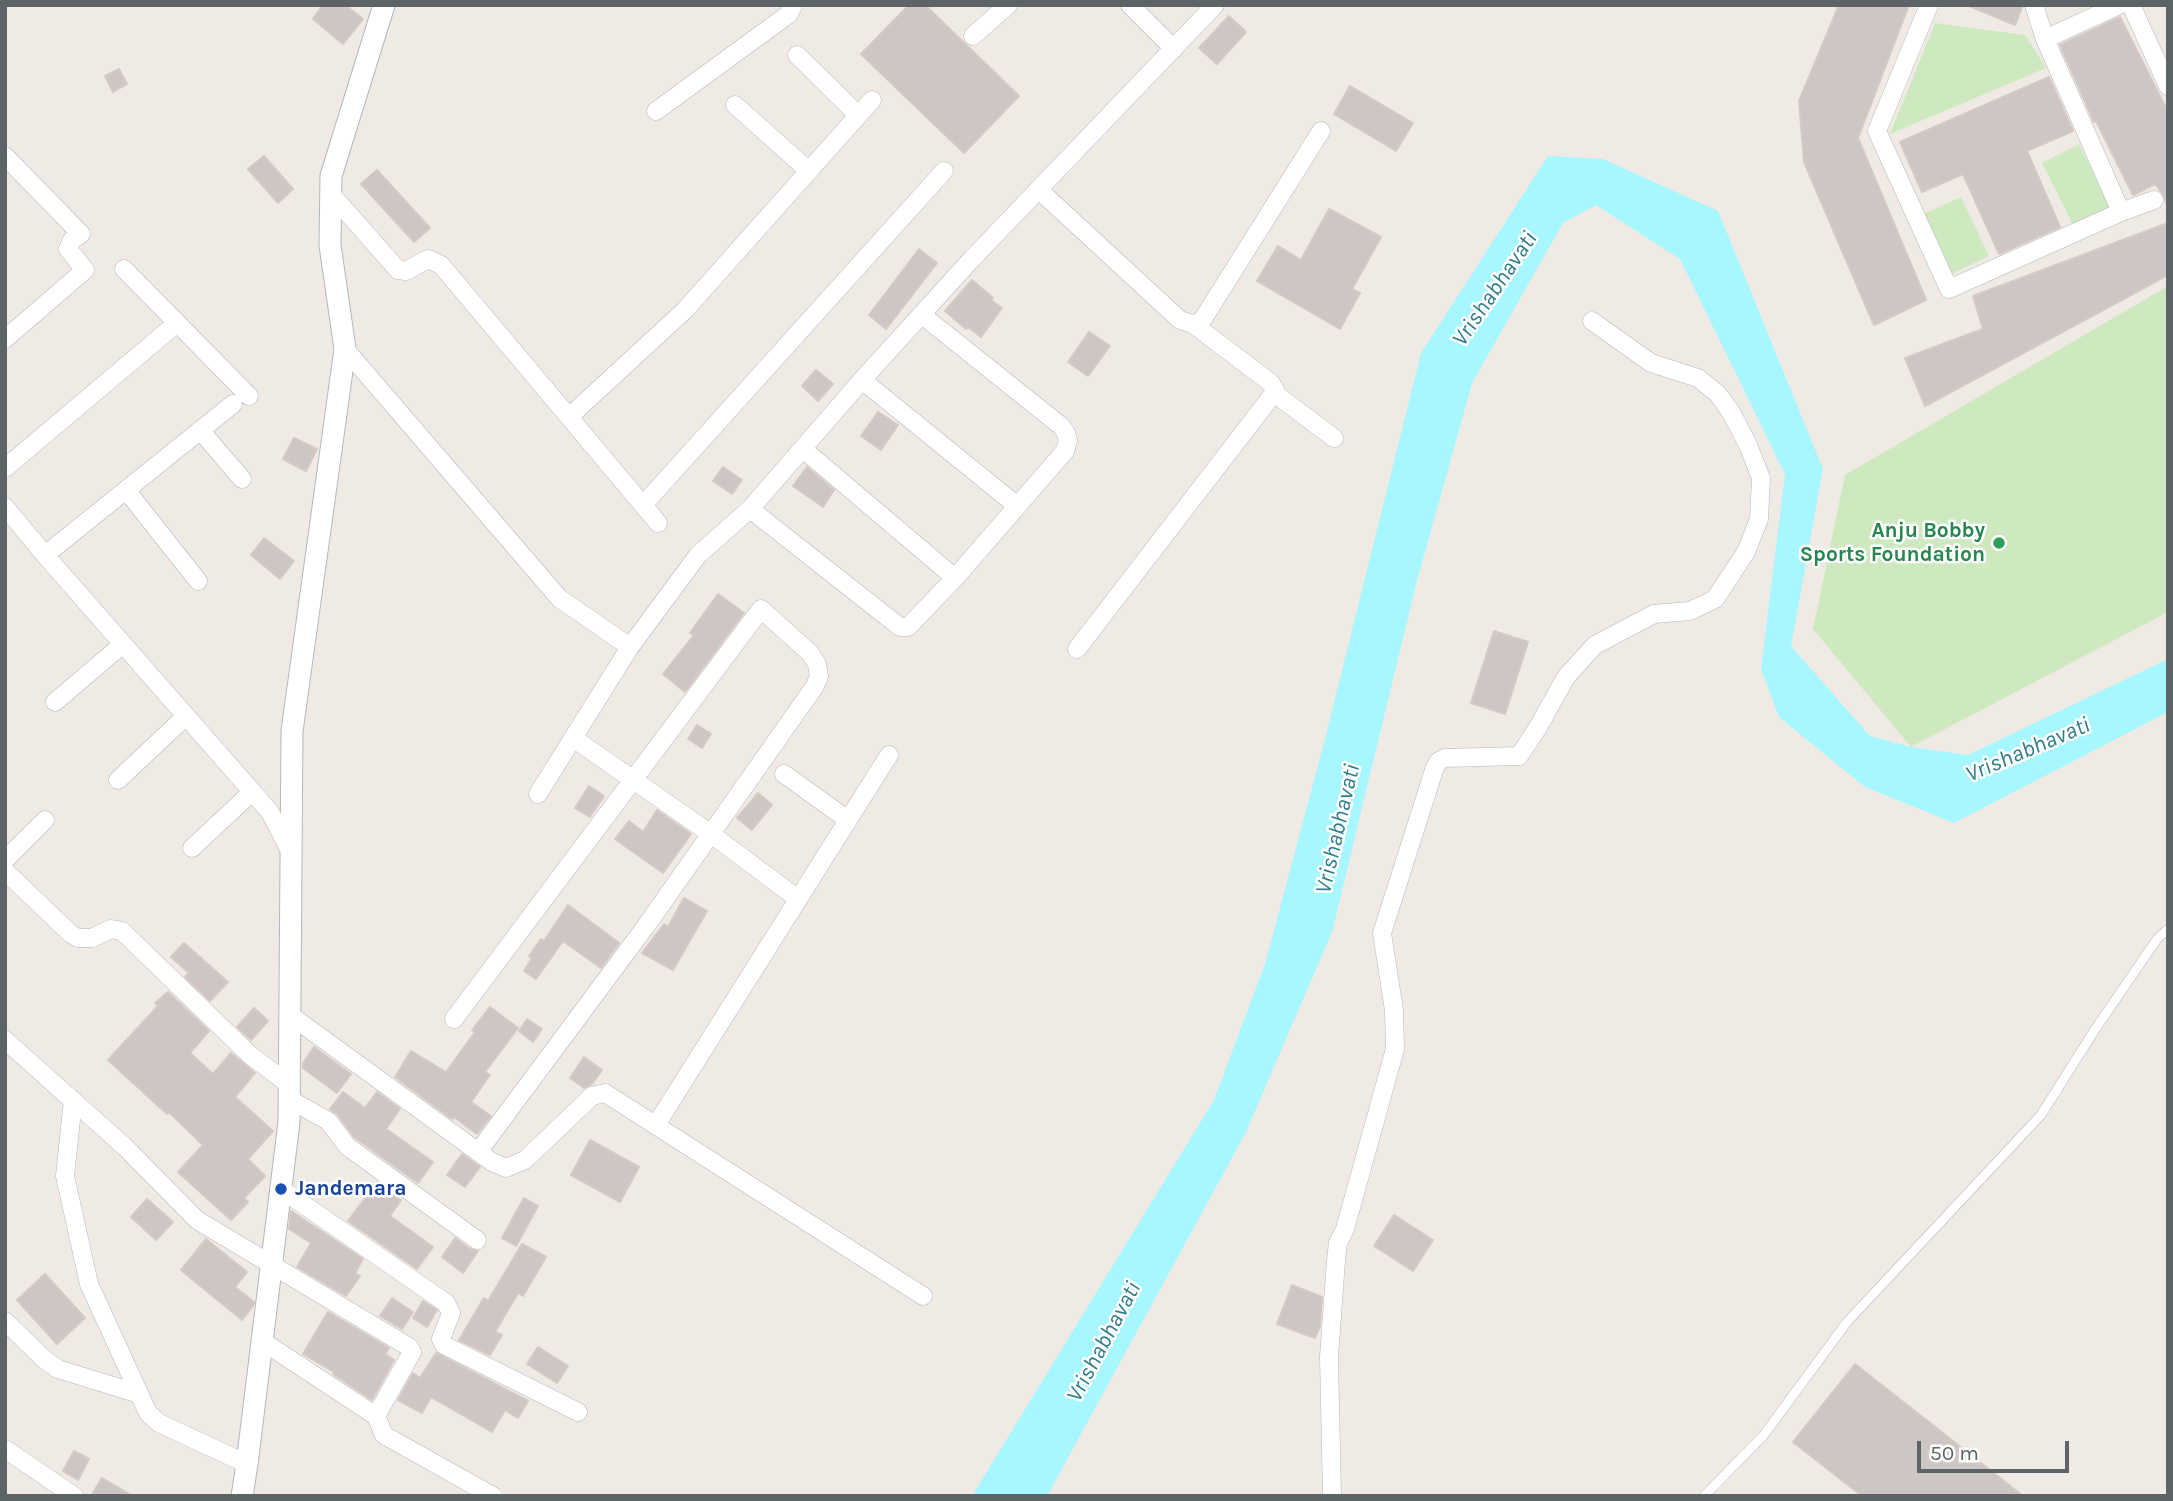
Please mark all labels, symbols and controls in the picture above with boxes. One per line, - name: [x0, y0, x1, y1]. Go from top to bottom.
- water label: Vrishabhavati: [1446, 226, 1544, 352]
- place label: Anju Bobby Sports Foundation: [1800, 518, 1985, 568]
- marker: Anju Bobby Sports Foundation: [1991, 535, 2007, 551]
- water label: Vrishabhavati: [1962, 711, 2094, 789]
- water label: Vrishabhavati: [1310, 761, 1366, 897]
- place label: Jandemara: [295, 1176, 406, 1202]
- marker: Jandemara: [273, 1181, 289, 1197]
- water label: Vrishabhavati: [1061, 1277, 1147, 1407]
- scale bar: [1921, 1428, 2073, 1472]
- text: 50 m: [1930, 1441, 1979, 1465]

